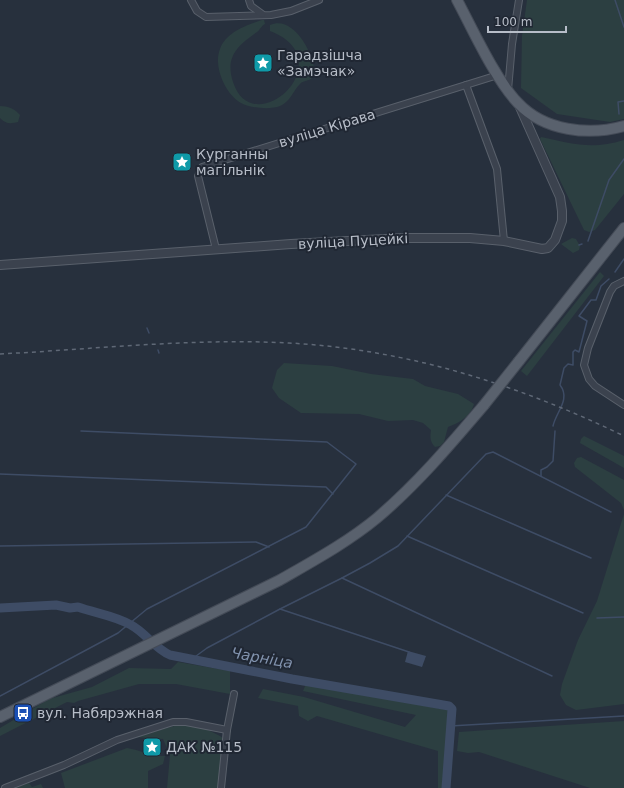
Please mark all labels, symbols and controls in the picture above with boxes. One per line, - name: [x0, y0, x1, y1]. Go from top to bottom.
- scale bar: [488, 8, 566, 34]
- text: 100 m: [494, 15, 532, 29]
- place label: Гарадзішча «Замэчак»: [277, 47, 362, 79]
- place icon: Гарадзішча «Замэчак»: [252, 52, 274, 74]
- street label: вуліца Кірава: [277, 106, 377, 150]
- place label: Курганны магільнік: [196, 146, 268, 178]
- place icon: Курганны магільнік: [171, 151, 193, 173]
- street label: вуліца Пуцейкі: [297, 230, 409, 252]
- water label: Чарніца: [230, 644, 294, 672]
- bus stop icon: вул. Набярэжная: [12, 702, 34, 724]
- place label: вул. Набярэжная: [37, 705, 163, 721]
- place icon: ДАК №115: [141, 736, 163, 758]
- place label: ДАК №115: [166, 739, 242, 755]

